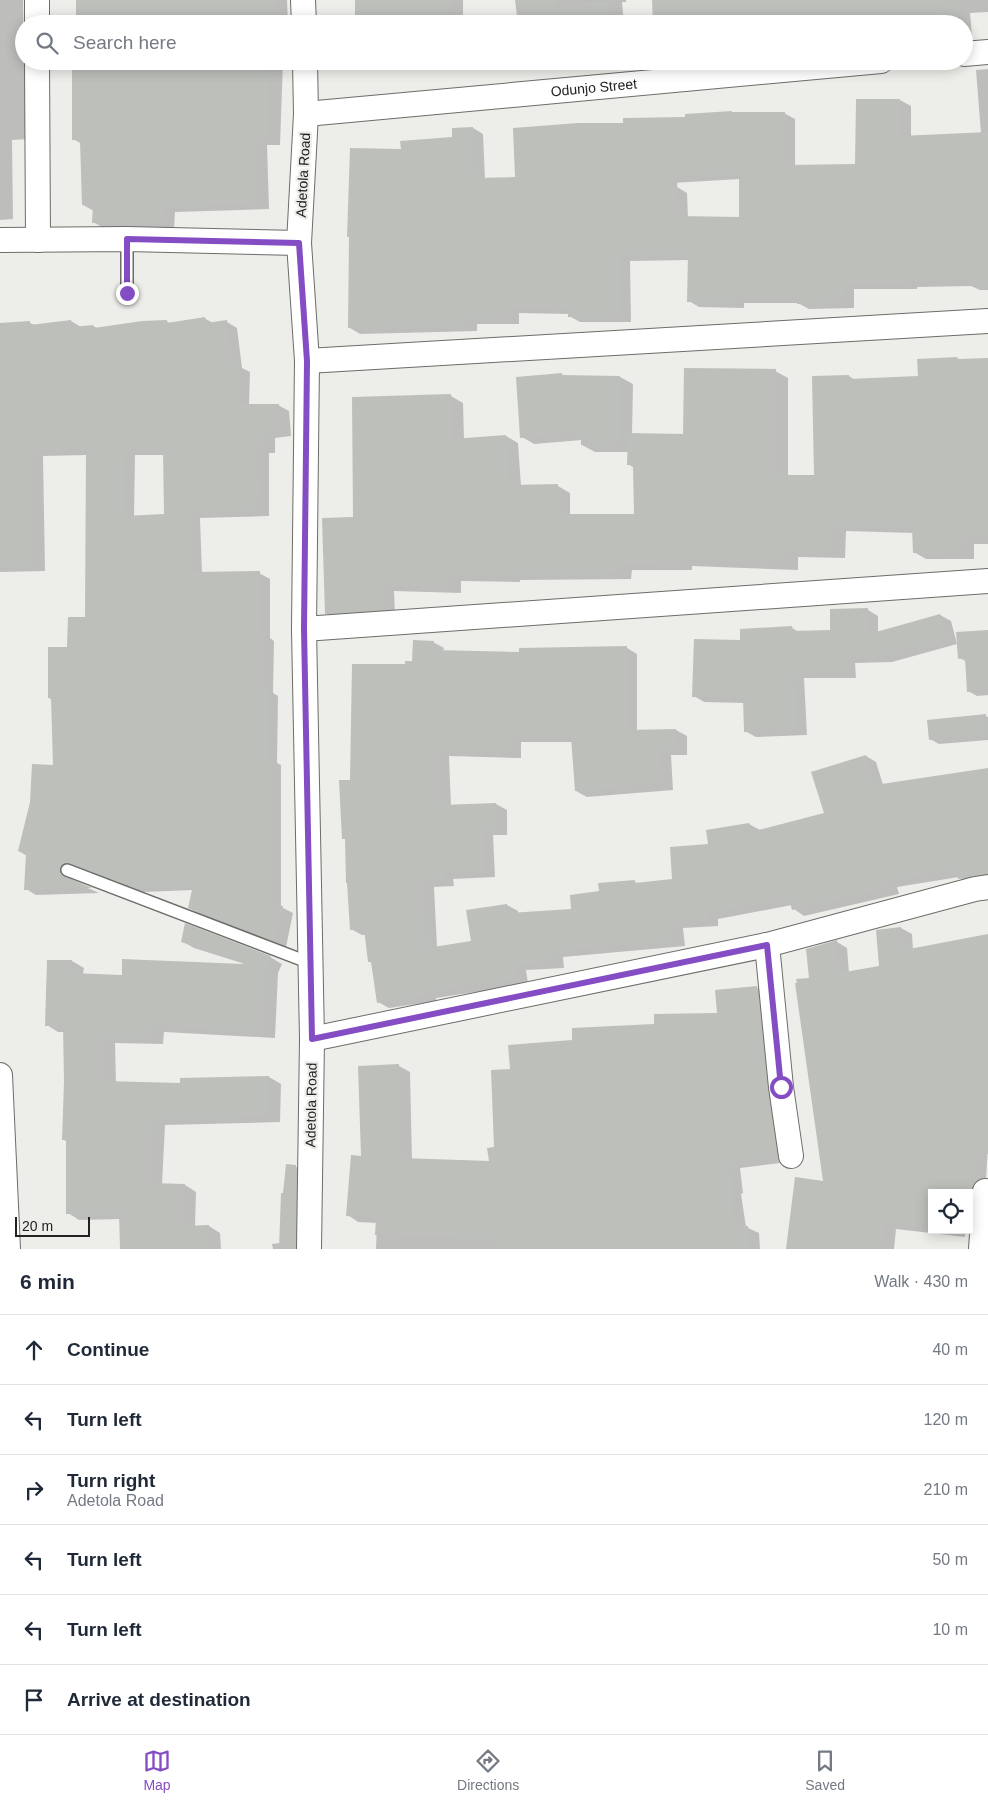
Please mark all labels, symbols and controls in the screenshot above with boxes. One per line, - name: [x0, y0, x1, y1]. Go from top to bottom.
- search box: [15, 15, 973, 70]
- icon: search: [33, 29, 61, 57]
- text: Search here: [73, 32, 177, 53]
- street label: Odunjo Street: [550, 76, 638, 99]
- street label: Adetola Road: [293, 132, 313, 218]
- route end: [116, 282, 139, 305]
- street label: Adetola Road: [302, 1062, 320, 1148]
- route start: [770, 1076, 793, 1099]
- map controls: [928, 1189, 973, 1234]
- button: locate: [928, 1189, 973, 1234]
- scale bar: [15, 1214, 90, 1237]
- text: 20 m: [22, 1218, 53, 1234]
- text: 6 min: [20, 1270, 75, 1293]
- text: Walk · 430 m: [874, 1273, 968, 1290]
- icon: ahead: [20, 1336, 48, 1364]
- text: Continue: [67, 1339, 149, 1360]
- text: 40 m: [932, 1341, 968, 1358]
- icon: left: [20, 1406, 48, 1434]
- text: Turn left: [67, 1409, 142, 1430]
- text: 120 m: [924, 1411, 968, 1428]
- text: Turn right: [67, 1470, 155, 1491]
- icon: right: [20, 1476, 48, 1504]
- text: 210 m: [924, 1481, 968, 1498]
- text: Adetola Road: [67, 1492, 164, 1509]
- icon: left: [20, 1546, 48, 1574]
- text: Turn left: [67, 1549, 142, 1570]
- text: 50 m: [932, 1551, 968, 1568]
- icon: left: [20, 1616, 48, 1644]
- text: Turn left: [67, 1619, 142, 1640]
- text: 10 m: [932, 1621, 968, 1638]
- icon: arrive: [20, 1686, 48, 1714]
- text: Arrive at destination: [67, 1689, 251, 1710]
- tab: Map: [143, 1747, 171, 1793]
- tab: Directions: [457, 1747, 519, 1793]
- tab: Saved: [805, 1747, 845, 1793]

